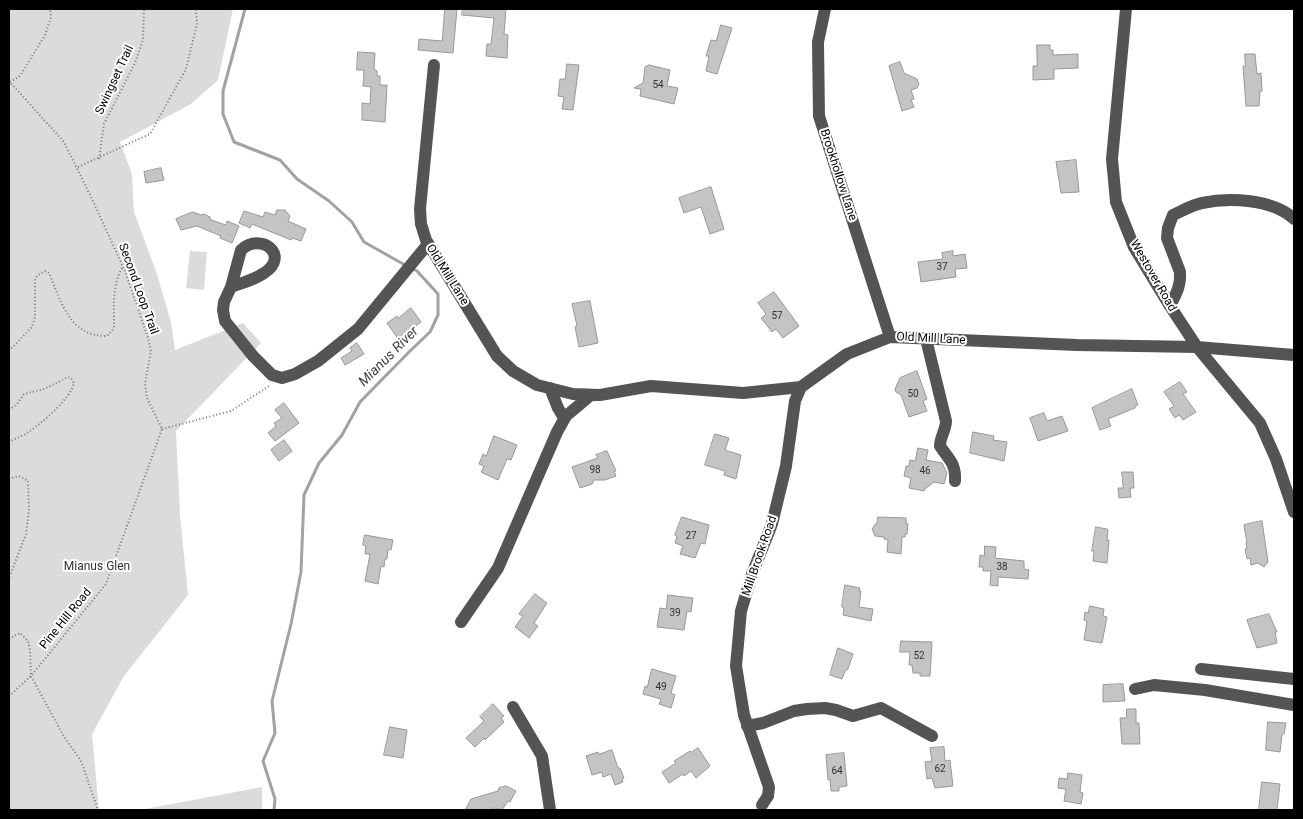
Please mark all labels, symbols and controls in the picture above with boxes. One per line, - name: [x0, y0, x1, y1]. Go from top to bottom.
- street label: Swingset Trail: [93, 43, 137, 117]
- house number: 54: [652, 79, 664, 91]
- street label: Brookhollow Lane: [816, 127, 860, 223]
- street label: Westover Road: [1127, 238, 1179, 314]
- street label: Second Loop Trail: [115, 242, 161, 336]
- street label: Old Mill Lane: [423, 242, 471, 308]
- house number: 37: [936, 261, 948, 273]
- house number: 57: [771, 310, 783, 322]
- water label: Mianus River: [356, 324, 422, 390]
- street label: Old Mill Lane: [896, 330, 966, 348]
- house number: 50: [907, 388, 919, 400]
- house number: 98: [589, 464, 601, 476]
- house number: 46: [919, 465, 931, 477]
- street label: Mill Brook Road: [740, 514, 780, 598]
- house number: 27: [685, 530, 697, 542]
- park label: Mianus Glen: [64, 560, 130, 574]
- house number: 38: [996, 561, 1008, 573]
- street label: Pine Hill Road: [37, 586, 95, 652]
- house number: 39: [669, 607, 681, 619]
- house number: 52: [913, 650, 925, 662]
- house number: 49: [655, 681, 667, 693]
- house number: 62: [934, 763, 946, 775]
- house number: 64: [831, 765, 843, 777]

